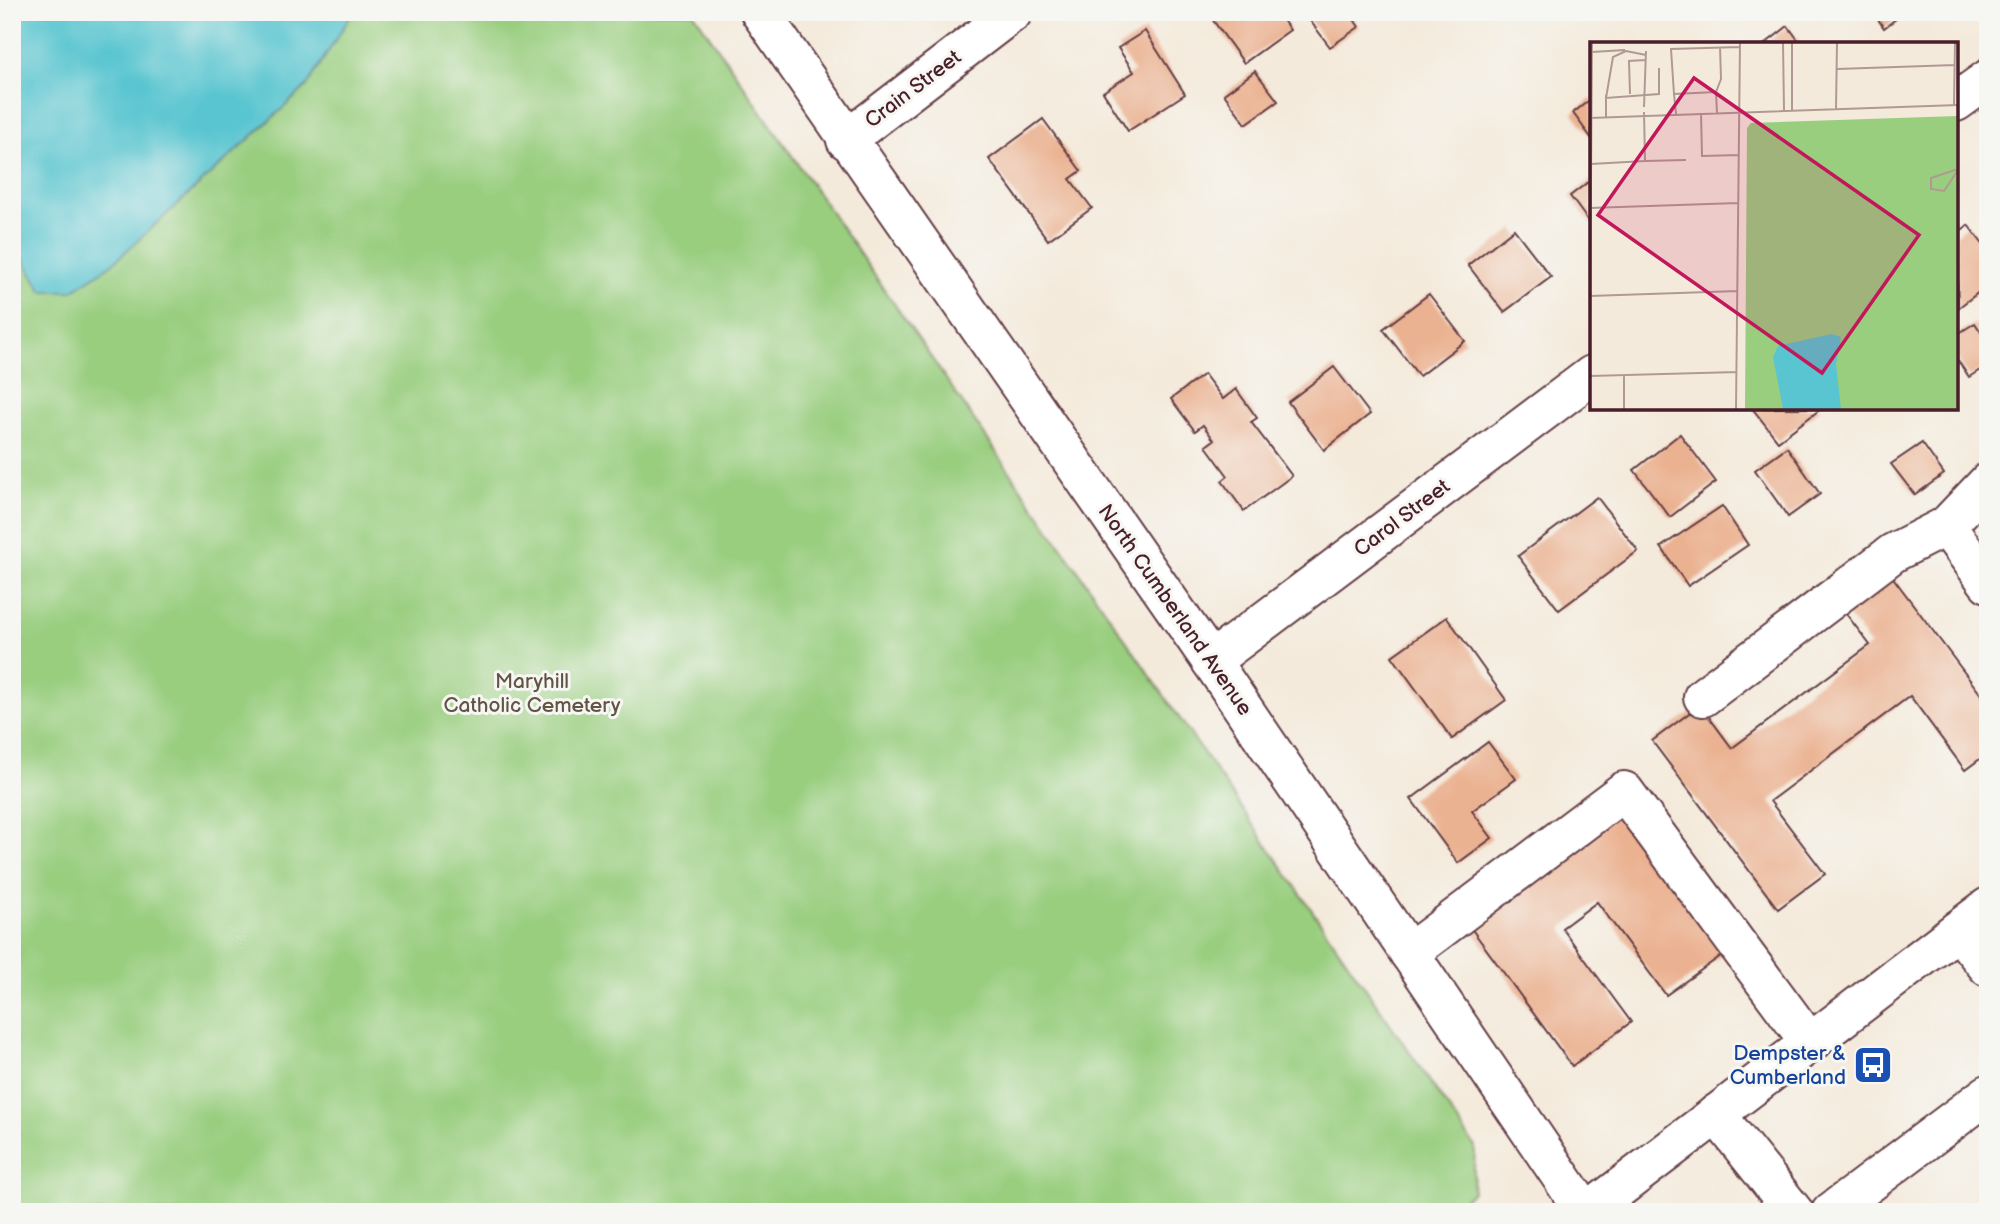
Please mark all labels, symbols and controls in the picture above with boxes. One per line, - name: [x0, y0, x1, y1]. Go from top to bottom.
- inset map: [1590, 42, 1958, 410]
- street label: Crain Street: [860, 44, 966, 133]
- street label: Carol Street: [1349, 474, 1455, 562]
- street label: North Cumberland Avenue: [1093, 500, 1257, 720]
- park label: Maryhill Catholic Cemetery: [444, 669, 621, 718]
- place label: Dempster & Cumberland: [1730, 1041, 1846, 1090]
- bus stop icon: Dempster & Cumberland: [1852, 1044, 1894, 1086]

